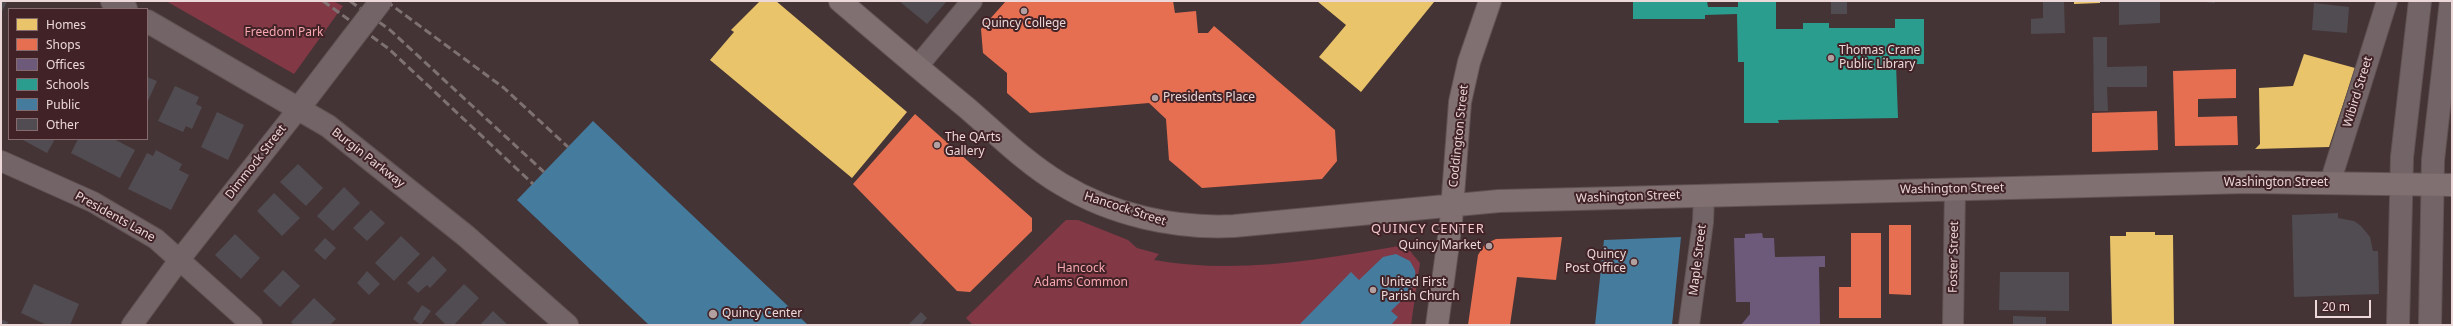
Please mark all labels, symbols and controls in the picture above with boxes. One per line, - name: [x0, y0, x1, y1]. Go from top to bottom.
- marker: Quincy College: [1019, 6, 1029, 16]
- legend: [8, 8, 148, 140]
- text: Homes: [46, 16, 86, 33]
- place label: Quincy College: [982, 17, 1066, 31]
- park label: Freedom Park: [245, 26, 323, 40]
- text: Shops: [46, 36, 80, 53]
- place label: Thomas Crane Public Library: [1839, 44, 1920, 72]
- marker: Thomas Crane Public Library: [1826, 53, 1836, 63]
- street label: Wibird Street: [2340, 55, 2376, 129]
- text: Offices: [46, 56, 85, 73]
- text: Schools: [46, 76, 89, 93]
- street label: Coddington Street: [1446, 84, 1472, 188]
- place label: Presidents Place: [1163, 91, 1255, 105]
- marker: Presidents Place: [1150, 93, 1160, 103]
- text: Public: [46, 96, 80, 113]
- text: Other: [46, 116, 79, 133]
- street label: Dimmock Street: [223, 122, 289, 202]
- street label: Burgin Parkway: [329, 125, 407, 191]
- place label: The QArts Gallery: [945, 131, 1001, 159]
- marker: The QArts Gallery: [932, 140, 942, 150]
- street label: Washington Street: [2224, 176, 2328, 190]
- street label: Washington Street: [1900, 181, 2004, 197]
- street label: Washington Street: [1576, 188, 1680, 206]
- street label: Presidents Lane: [72, 189, 158, 245]
- street label: Hancock Street: [1082, 189, 1168, 229]
- district label: QUINCY CENTER: [1371, 221, 1485, 237]
- street label: Foster Street: [1946, 221, 1962, 293]
- street label: Maple Street: [1686, 224, 1710, 296]
- place label: Quincy Market: [1399, 239, 1481, 253]
- marker: Quincy Market: [1484, 241, 1494, 251]
- place label: Quincy Post Office: [1565, 248, 1626, 276]
- marker: Quincy Post Office: [1629, 257, 1639, 267]
- park label: Hancock Adams Common: [1034, 262, 1128, 290]
- place label: United First Parish Church: [1381, 276, 1460, 304]
- marker: United First Parish Church: [1368, 285, 1378, 295]
- scale bar: [2317, 292, 2373, 318]
- text: 20 m: [2322, 298, 2350, 315]
- place label: Quincy Center: [722, 307, 802, 321]
- marker: Quincy Center: [707, 308, 719, 320]

